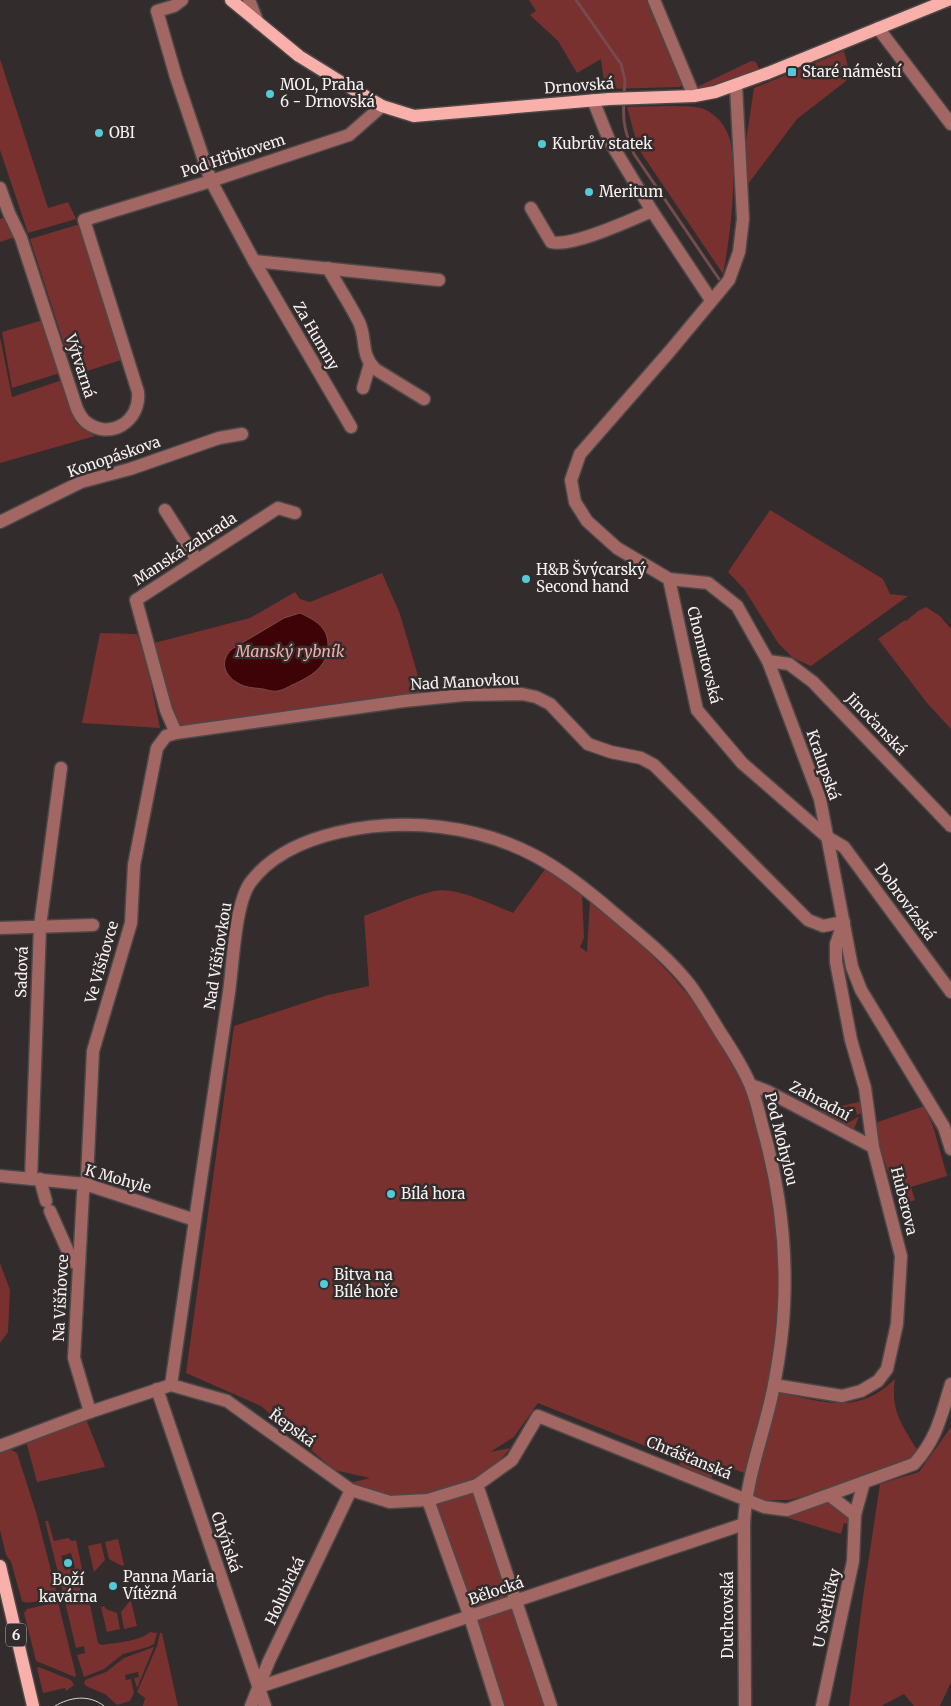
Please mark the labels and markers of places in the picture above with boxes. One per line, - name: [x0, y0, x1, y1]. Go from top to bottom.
- place label: Staré náměstí: [802, 62, 903, 81]
- marker: Staré náměstí: [786, 66, 798, 78]
- place label: MOL, Praha 6 - Drnovská: [280, 75, 375, 111]
- marker: MOL, Praha 6 - Drnovská: [264, 88, 276, 100]
- place label: OBI: [109, 123, 135, 142]
- marker: OBI: [93, 127, 105, 139]
- place label: Kubrův statek: [552, 134, 653, 153]
- marker: Kubrův statek: [536, 138, 548, 150]
- place label: Meritum: [599, 182, 663, 201]
- marker: Meritum: [583, 186, 595, 198]
- place label: H&B Švýcarský Second hand: [536, 559, 646, 596]
- marker: H&B Švýcarský Second hand: [520, 573, 532, 585]
- place label: Bílá hora: [401, 1184, 465, 1203]
- marker: Bílá hora: [385, 1188, 397, 1200]
- place label: Bitva na Bílé hoře: [334, 1265, 398, 1301]
- marker: Bitva na Bílé hoře: [318, 1278, 330, 1290]
- marker: Boží kavárna: [62, 1557, 74, 1569]
- place label: Panna Maria Vítězná: [122, 1567, 215, 1603]
- place label: Boží kavárna: [39, 1570, 97, 1606]
- marker: Panna Maria Vítězná: [107, 1580, 119, 1592]

